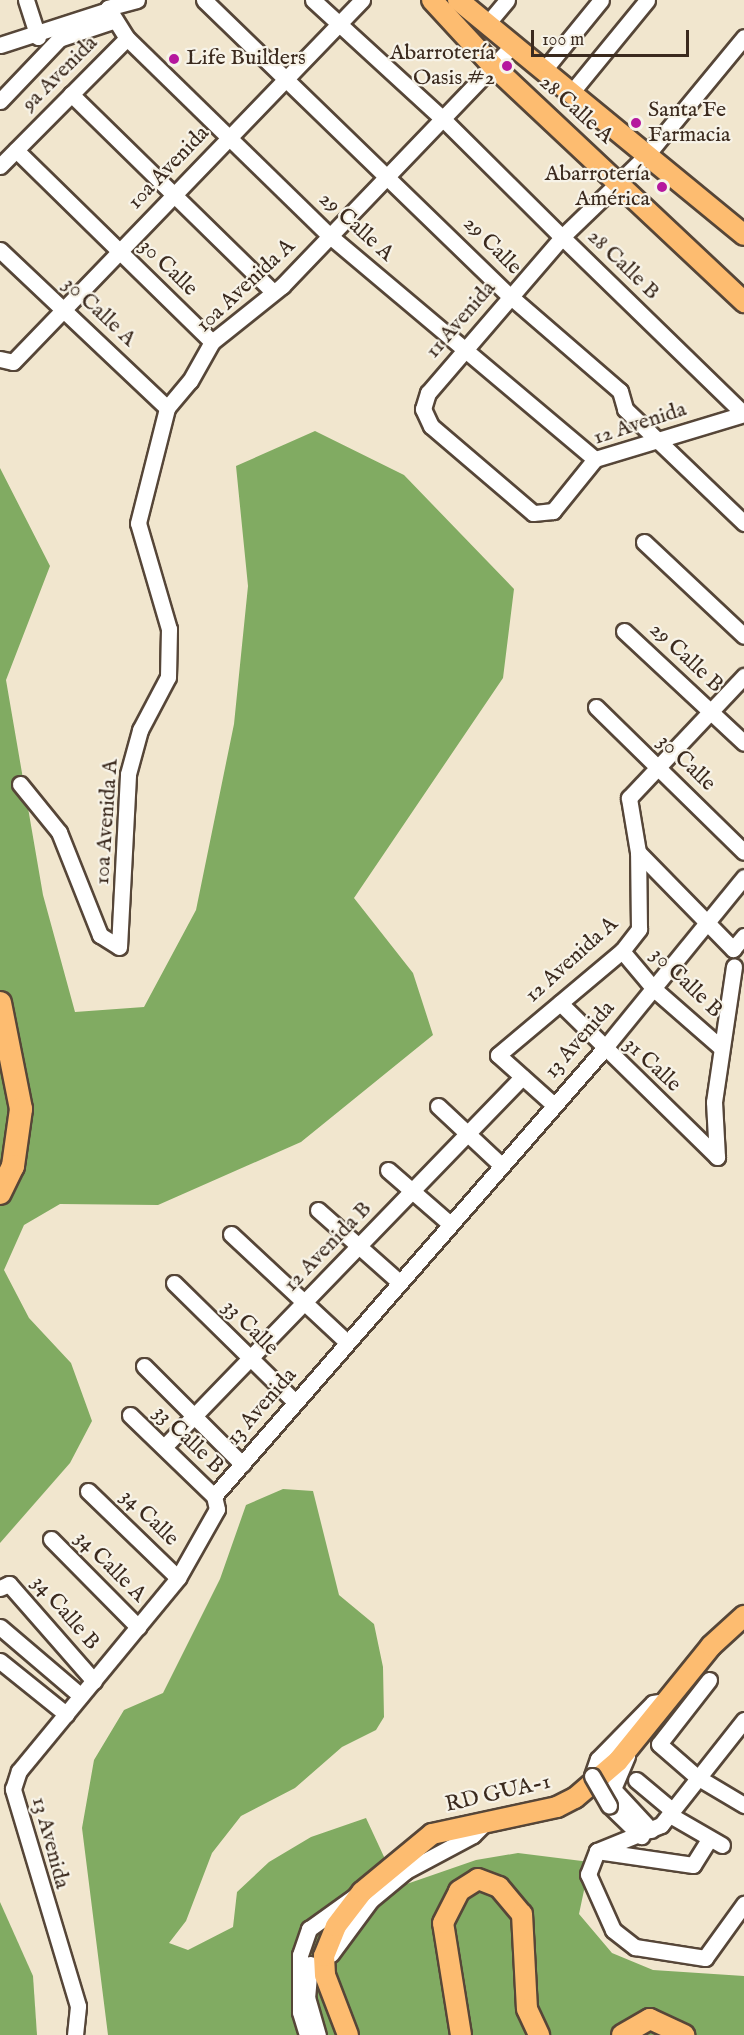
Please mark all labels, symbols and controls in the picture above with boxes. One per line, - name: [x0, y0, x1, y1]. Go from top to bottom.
- scale bar: [534, 18, 692, 56]
- text: 100 m: [542, 29, 584, 52]
- street label: 9a Avenida: [16, 30, 104, 118]
- place label: Abarrotería Oasis #2: [390, 40, 495, 92]
- place label: Life Builders: [186, 46, 306, 72]
- marker: Life Builders: [167, 52, 181, 66]
- marker: Abarrotería Oasis #2: [500, 59, 514, 73]
- street label: 28 Calle A: [533, 70, 619, 150]
- place label: Santa Fe Farmacia: [648, 97, 731, 148]
- marker: Santa Fe Farmacia: [629, 116, 643, 130]
- street label: 10a Avenida: [123, 121, 215, 215]
- place label: Abarrotería América: [545, 161, 650, 212]
- marker: Abarrotería América: [655, 180, 669, 194]
- street label: 29 Calle A: [313, 187, 399, 267]
- street label: 29 Calle: [457, 211, 527, 281]
- street label: 28 Calle B: [581, 224, 665, 306]
- street label: 10a Avenida A: [191, 233, 301, 339]
- street label: 30 Calle: [133, 234, 203, 302]
- street label: 30 Calle A: [57, 271, 141, 353]
- street label: 11 Avenida: [420, 276, 502, 364]
- street label: 12 Avenida: [590, 397, 690, 451]
- street label: 29 Calle B: [644, 617, 728, 699]
- street label: 30 Calle: [651, 729, 721, 797]
- street label: 10a Avenida A: [89, 758, 125, 886]
- street label: 12 Avenida A: [520, 911, 624, 1009]
- street label: 30 Calle B: [644, 942, 728, 1024]
- street label: 13 Avenida: [539, 996, 621, 1084]
- street label: 31 Calle: [618, 1032, 686, 1098]
- street label: 12 Avenida B: [278, 1196, 378, 1298]
- street label: 33 Calle: [216, 1294, 284, 1362]
- street label: 13 Avenida: [221, 1363, 303, 1451]
- street label: 33 Calle B: [147, 1400, 229, 1480]
- street label: 34 Calle: [114, 1484, 184, 1552]
- street label: 34 Calle A: [69, 1526, 151, 1608]
- street label: 34 Calle B: [25, 1570, 105, 1656]
- street label: RD GUA-1: [443, 1769, 553, 1819]
- street label: 13 Avenida: [25, 1794, 75, 1892]

